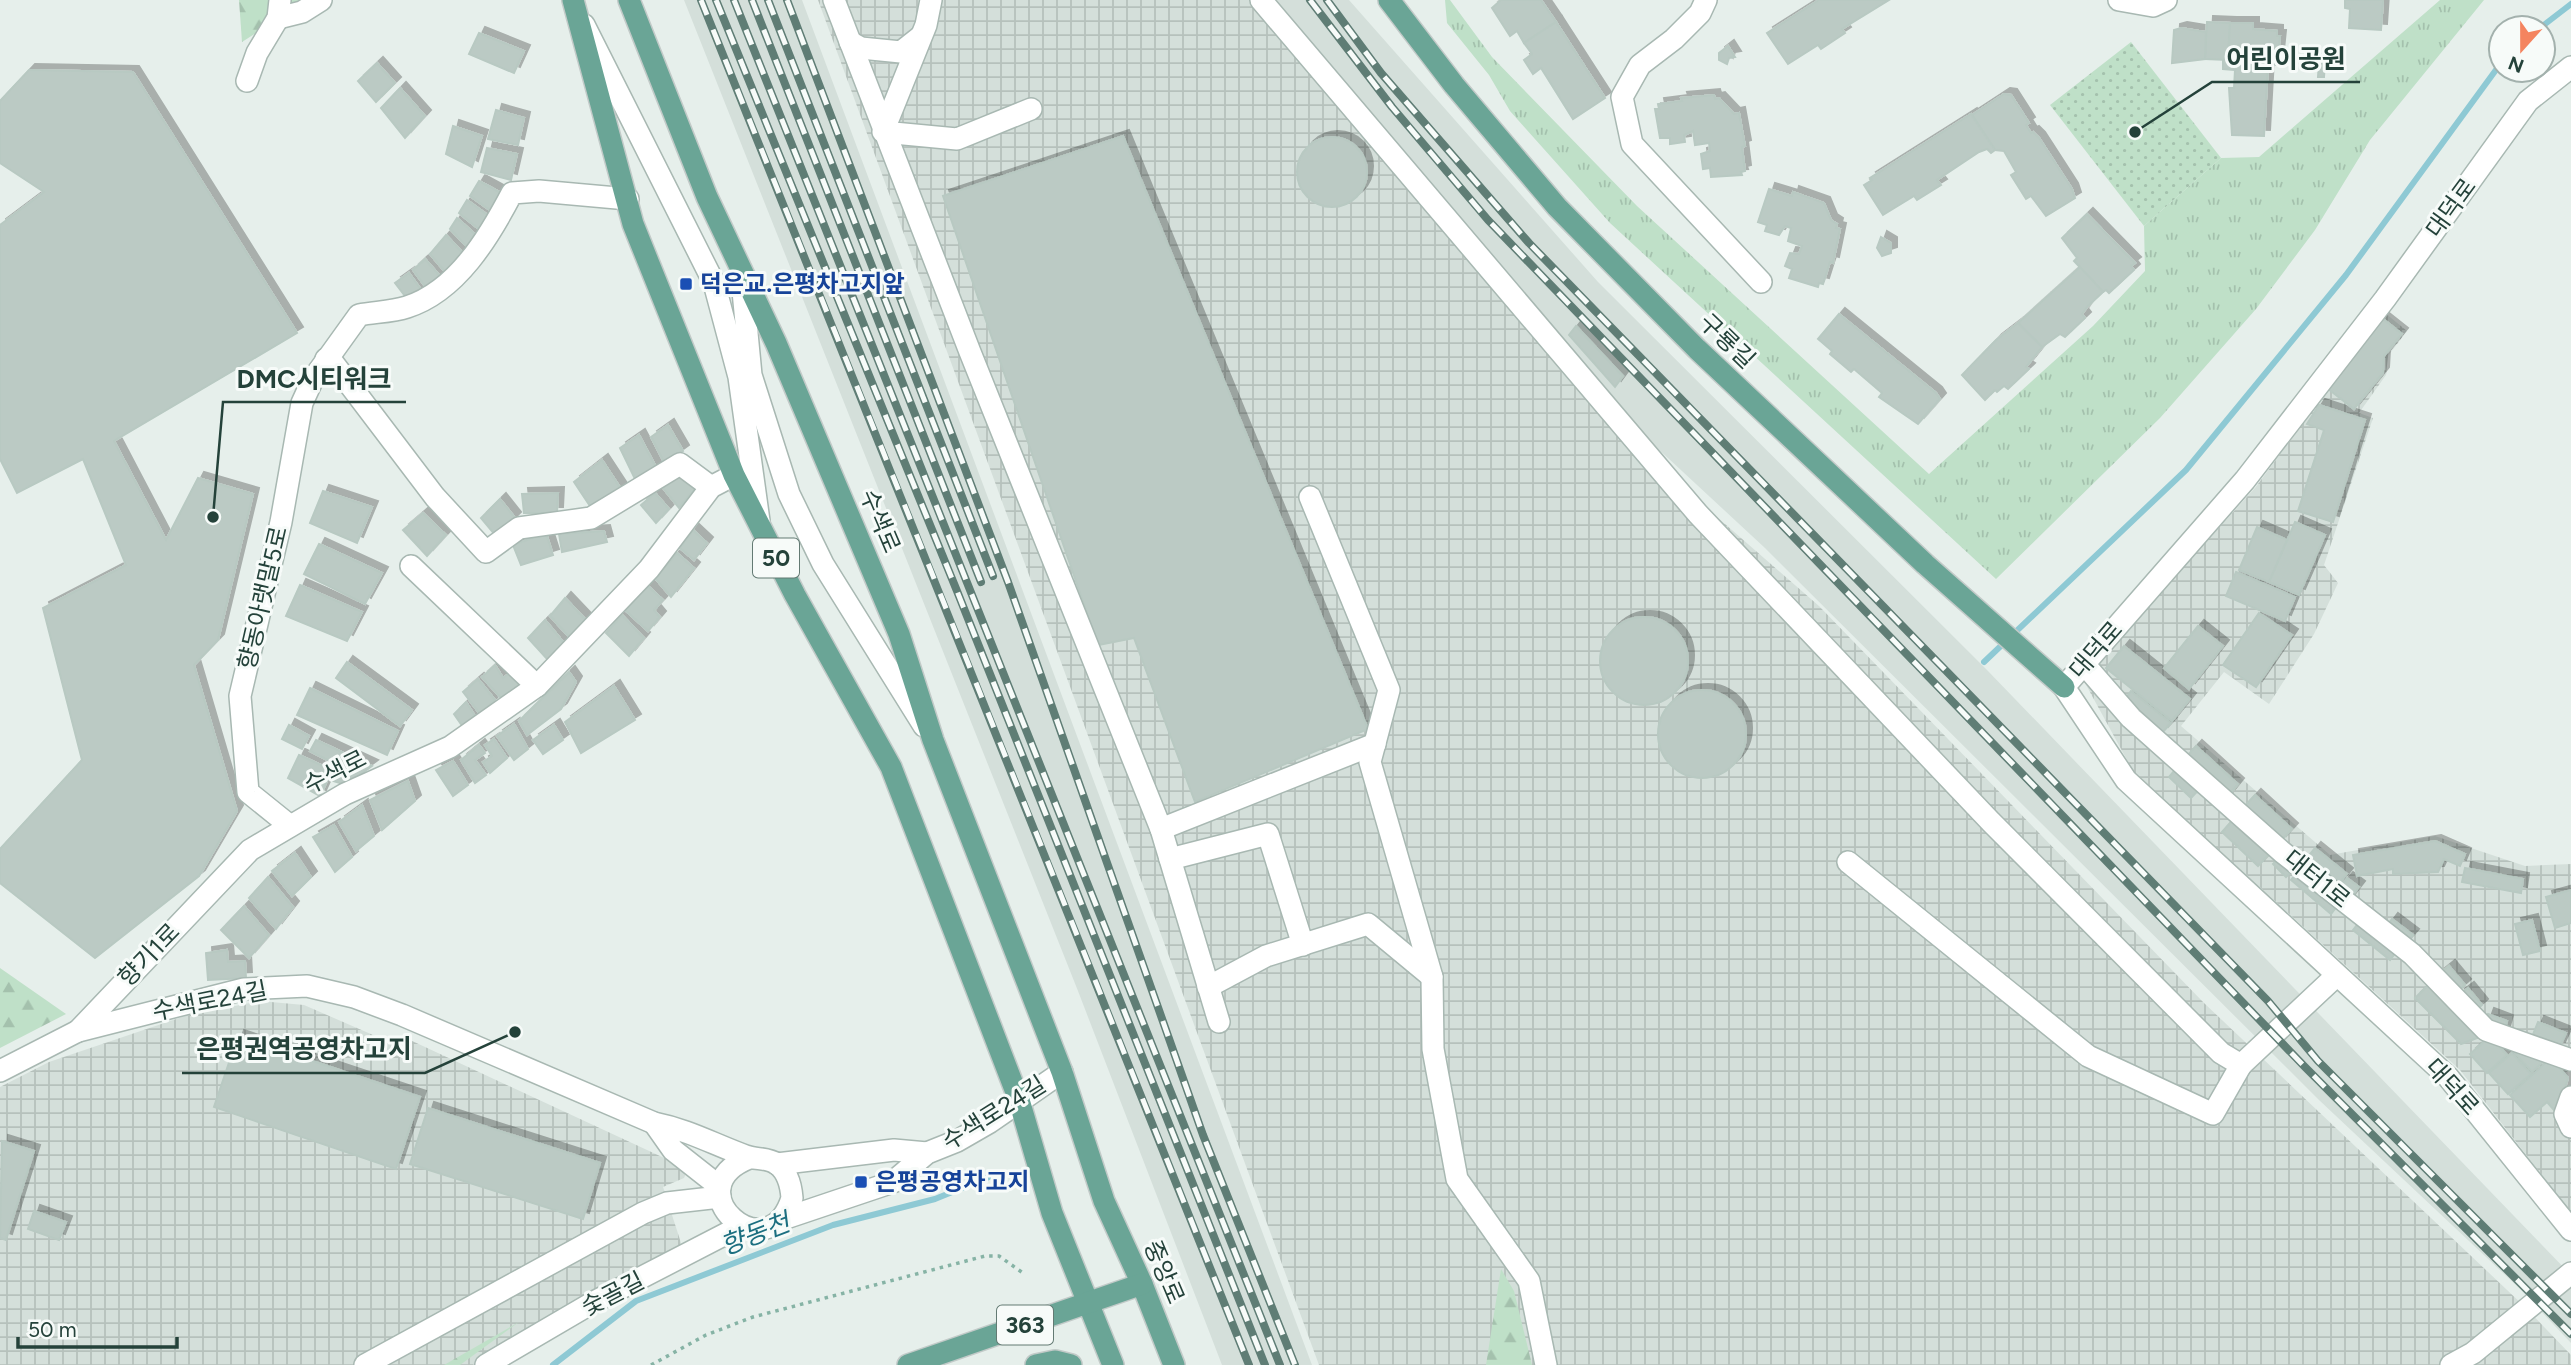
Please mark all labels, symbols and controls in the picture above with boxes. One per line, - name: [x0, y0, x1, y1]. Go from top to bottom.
- north arrow: [2487, 14, 2557, 84]
- callout: 어린이공원: [2212, 35, 2360, 82]
- text: 어린이공원: [2226, 43, 2346, 75]
- text: N: [2505, 51, 2527, 78]
- street label: 대덕로: [2419, 172, 2482, 243]
- place label: 덕은교.은평차고지앞: [700, 269, 905, 298]
- marker: 덕은교.은평차고지앞: [678, 276, 694, 292]
- street label: 구룡길: [1693, 307, 1761, 374]
- callout: DMC시티워크: [223, 355, 406, 402]
- text: DMC시티워크: [236, 363, 392, 395]
- street label: 수색로: [854, 485, 907, 557]
- street label: 향동아랫말5로: [232, 523, 293, 672]
- road number: 50: [753, 538, 799, 578]
- street label: 대덕로: [2063, 615, 2128, 684]
- street label: 수색로: [299, 744, 371, 800]
- street label: 대터1로: [2279, 843, 2356, 914]
- street label: 향기1로: [112, 917, 186, 992]
- street label: 수색로24길: [150, 975, 270, 1026]
- callout: 은평권역공영차고지: [182, 1026, 425, 1073]
- text: 은평권역공영차고지: [196, 1033, 412, 1065]
- street label: 대덕로: [2419, 1052, 2485, 1121]
- street label: 수색로24길: [937, 1069, 1051, 1156]
- place label: 은평공영차고지: [875, 1167, 1030, 1196]
- marker: 은평공영차고지: [853, 1174, 869, 1190]
- water label: 향동천: [716, 1205, 797, 1262]
- street label: 중앙로: [1138, 1236, 1191, 1308]
- street label: 숯골길: [577, 1266, 649, 1322]
- scale bar: [18, 1306, 177, 1350]
- road number: 363: [997, 1306, 1053, 1344]
- text: 50 m: [28, 1317, 77, 1342]

